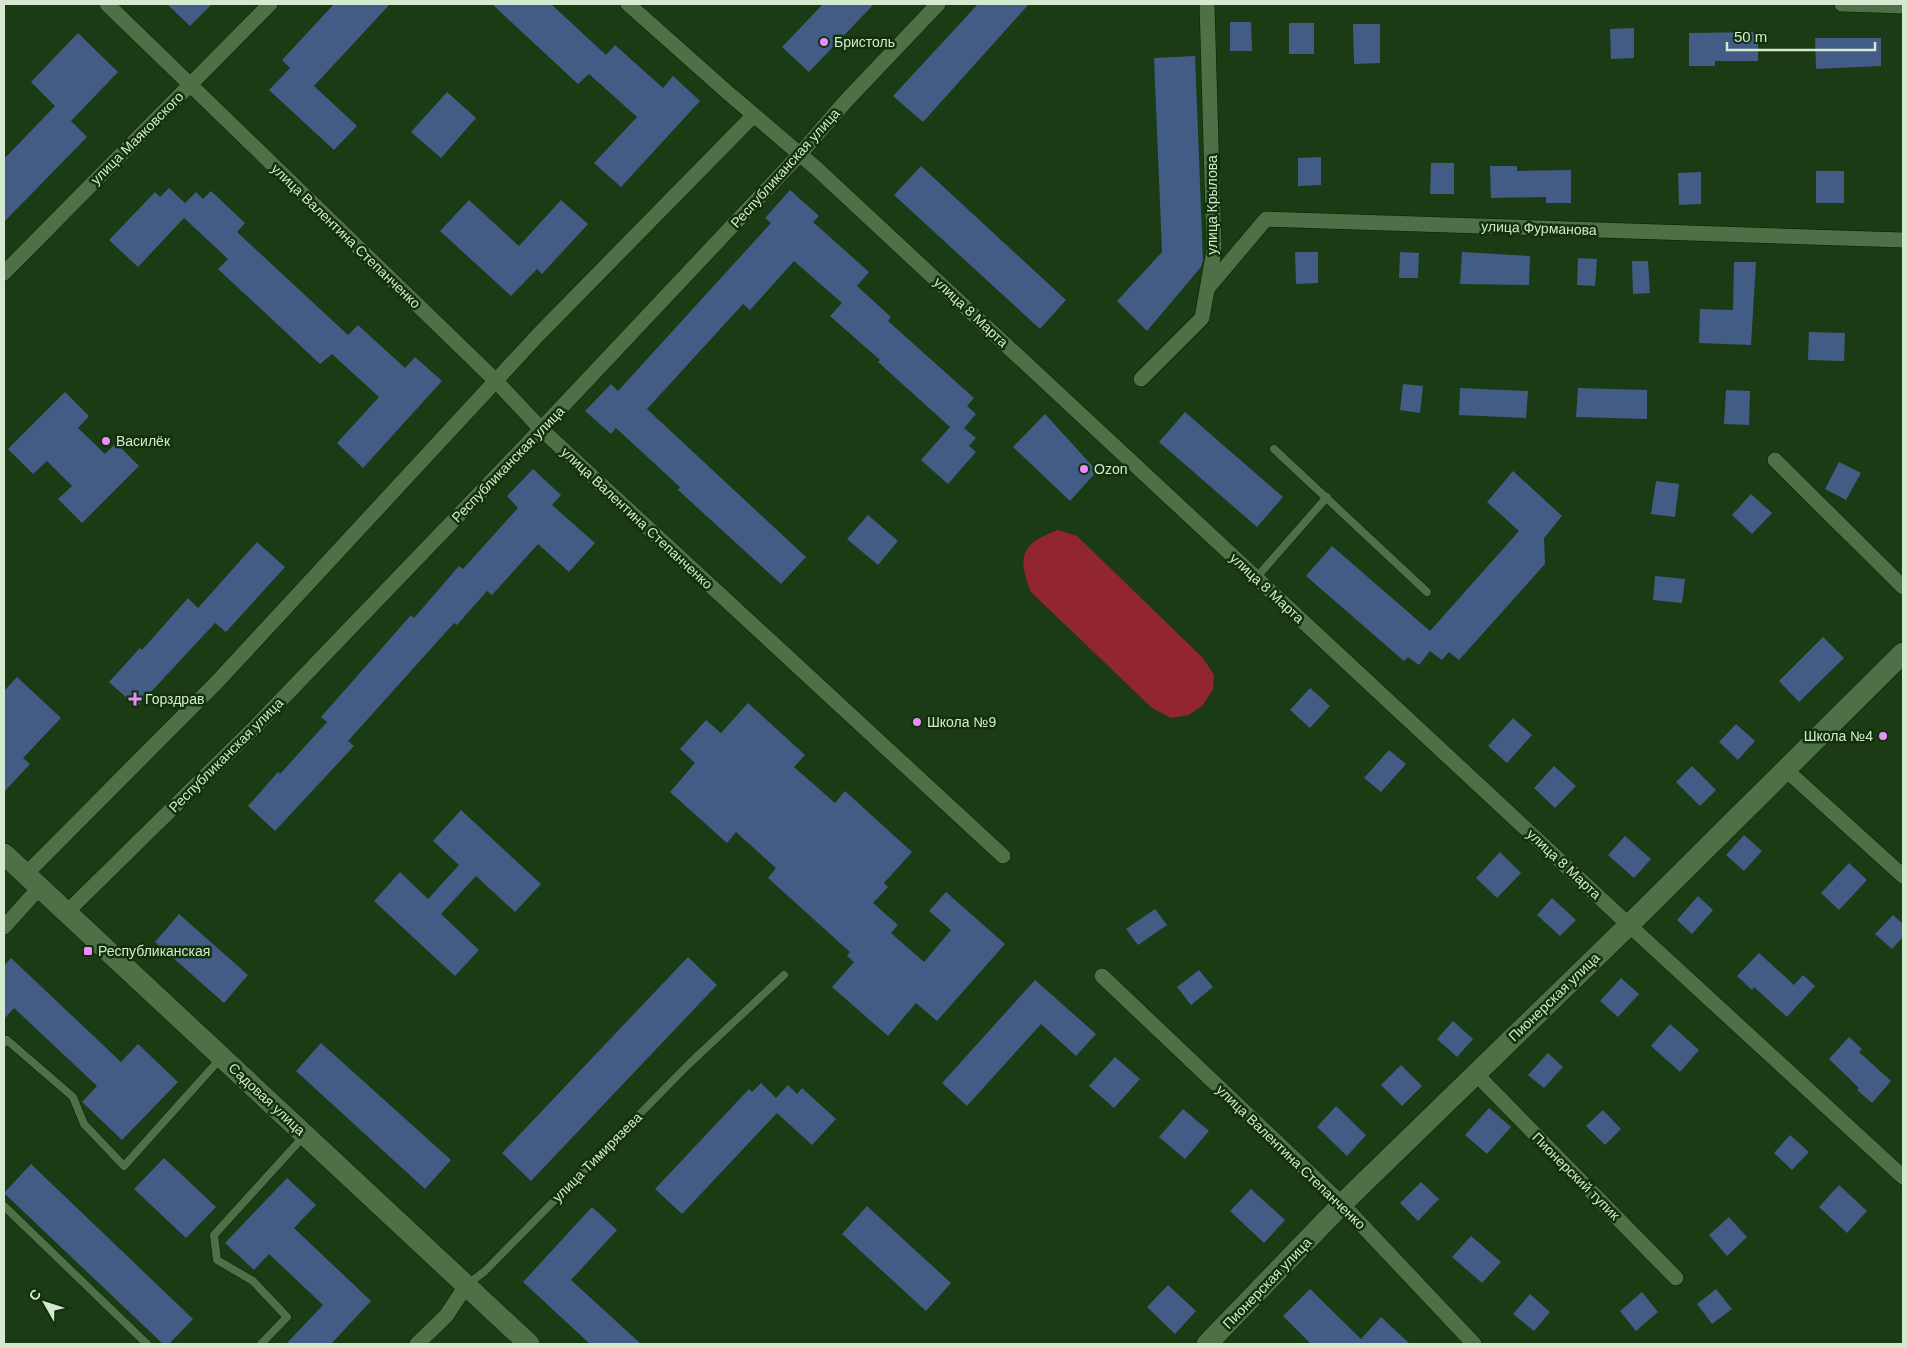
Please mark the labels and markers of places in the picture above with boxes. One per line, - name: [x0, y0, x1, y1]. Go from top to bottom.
- place label: Бристоль: [834, 34, 895, 50]
- marker: Бристоль: [818, 36, 830, 48]
- place label: Василёк: [116, 433, 171, 449]
- marker: Василёк: [100, 435, 112, 447]
- place label: Ozon: [1094, 461, 1127, 477]
- marker: Ozon: [1078, 463, 1090, 475]
- place label: Горздрав: [145, 691, 204, 707]
- marker: Горздрав: [129, 693, 141, 705]
- place label: Школа №9: [927, 714, 996, 730]
- marker: Школа №9: [911, 716, 923, 728]
- place label: Школа №4: [1804, 728, 1873, 744]
- marker: Школа №4: [1877, 730, 1889, 742]
- place label: Республиканская: [98, 943, 210, 959]
- marker: Республиканская: [82, 945, 94, 957]

